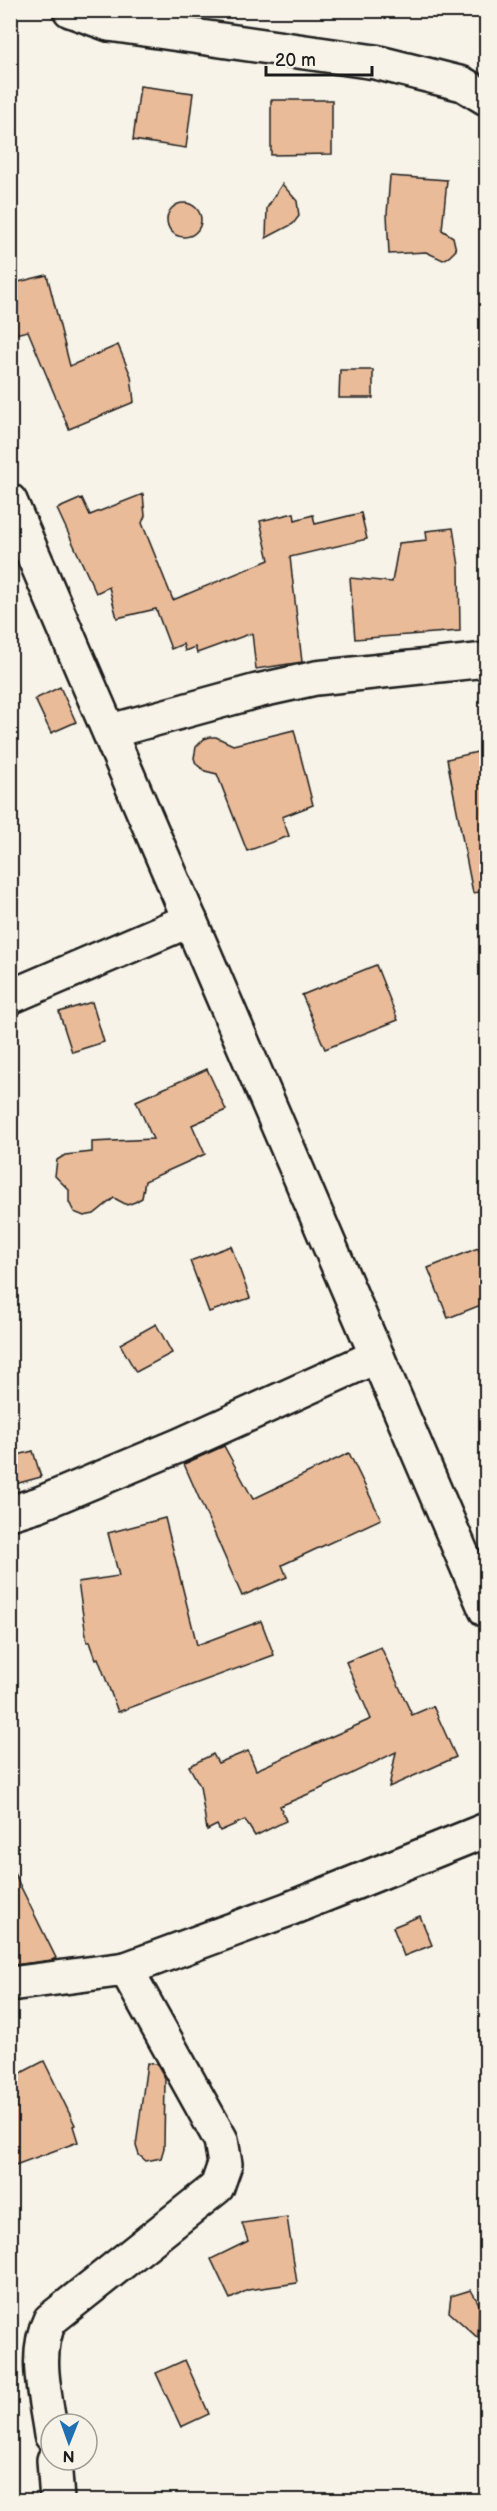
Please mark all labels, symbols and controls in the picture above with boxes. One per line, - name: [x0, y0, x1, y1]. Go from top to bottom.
- scale bar: [266, 39, 372, 77]
- text: 20 m: [275, 50, 316, 71]
- north arrow: [39, 2412, 99, 2472]
- text: N: [63, 2446, 75, 2465]

